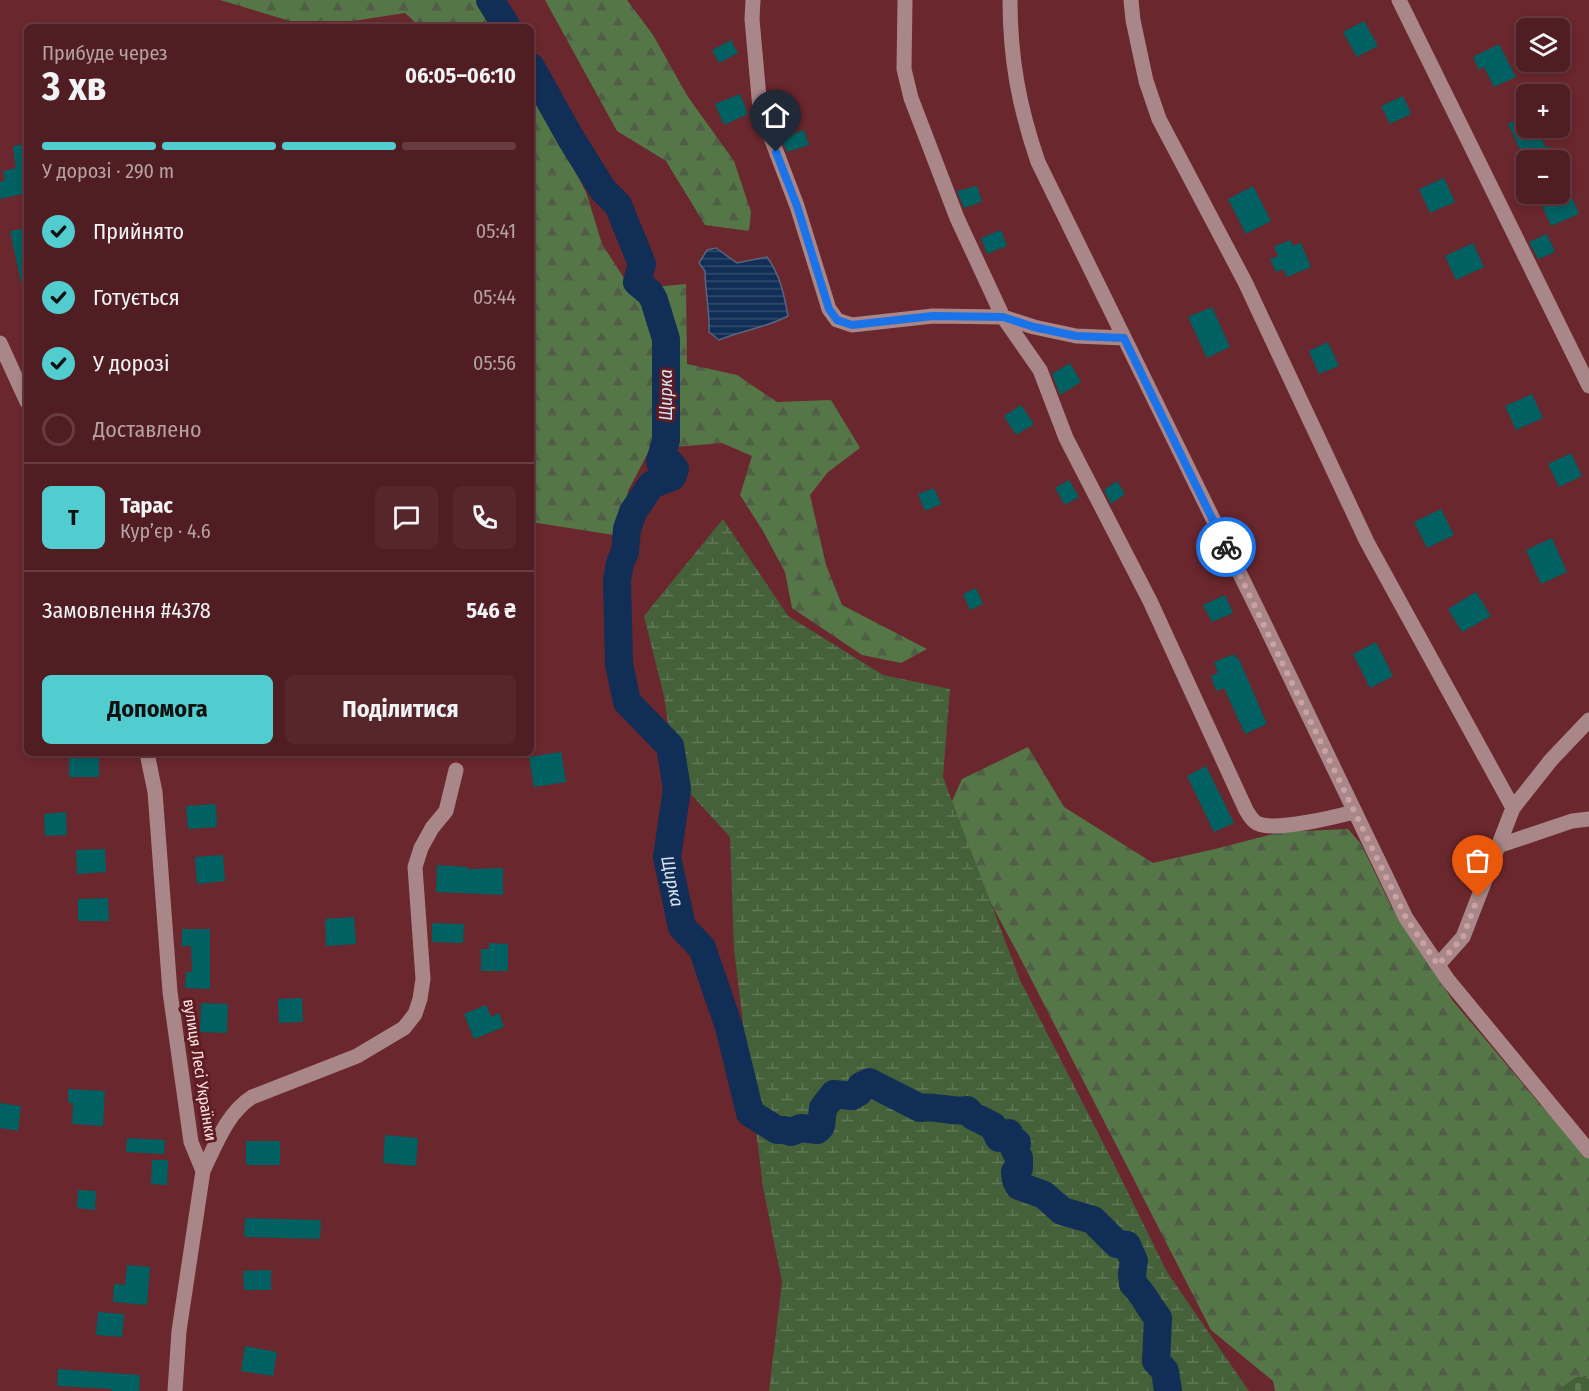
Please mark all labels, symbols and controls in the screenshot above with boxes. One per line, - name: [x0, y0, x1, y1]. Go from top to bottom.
- map controls: [1516, 18, 1570, 204]
- button: layers: [1516, 18, 1570, 72]
- text: Прибуде через: [42, 41, 168, 65]
- text: 06:05–06:10: [405, 62, 516, 89]
- text: 3 хв: [42, 64, 107, 110]
- button: +: [1516, 84, 1570, 138]
- pin: [750, 90, 801, 152]
- icon: home: [759, 99, 792, 132]
- button: −: [1516, 150, 1570, 204]
- text: У дорозі · 290 m: [42, 159, 174, 183]
- icon: check: [42, 215, 75, 248]
- text: Прийнято: [93, 218, 184, 245]
- text: 05:41: [476, 219, 516, 243]
- icon: check: [42, 281, 75, 314]
- text: Готується: [93, 284, 180, 311]
- text: 05:44: [473, 285, 516, 309]
- icon: check: [42, 347, 75, 380]
- text: У дорозі: [93, 350, 170, 377]
- text: 05:56: [473, 351, 516, 375]
- water label: Щирка: [655, 369, 677, 421]
- text: Доставлено: [93, 416, 202, 443]
- button: chat: [375, 486, 438, 549]
- button: phone: [453, 486, 516, 549]
- text: Тарас: [120, 492, 173, 519]
- text: Т: [68, 504, 79, 531]
- courier: [1196, 517, 1256, 577]
- text: Кур’єр · 4.6: [120, 519, 211, 543]
- icon: bike: [1210, 531, 1243, 564]
- text: Замовлення #4378: [42, 597, 211, 624]
- text: 546 ₴: [466, 597, 516, 624]
- button: Допомога: [42, 675, 273, 744]
- button: Поділитися: [285, 675, 516, 744]
- pin: [1452, 835, 1503, 897]
- icon: bag: [1461, 844, 1494, 877]
- water label: Щирка: [656, 854, 688, 909]
- street label: вулиця Лесі Українки: [179, 998, 221, 1142]

